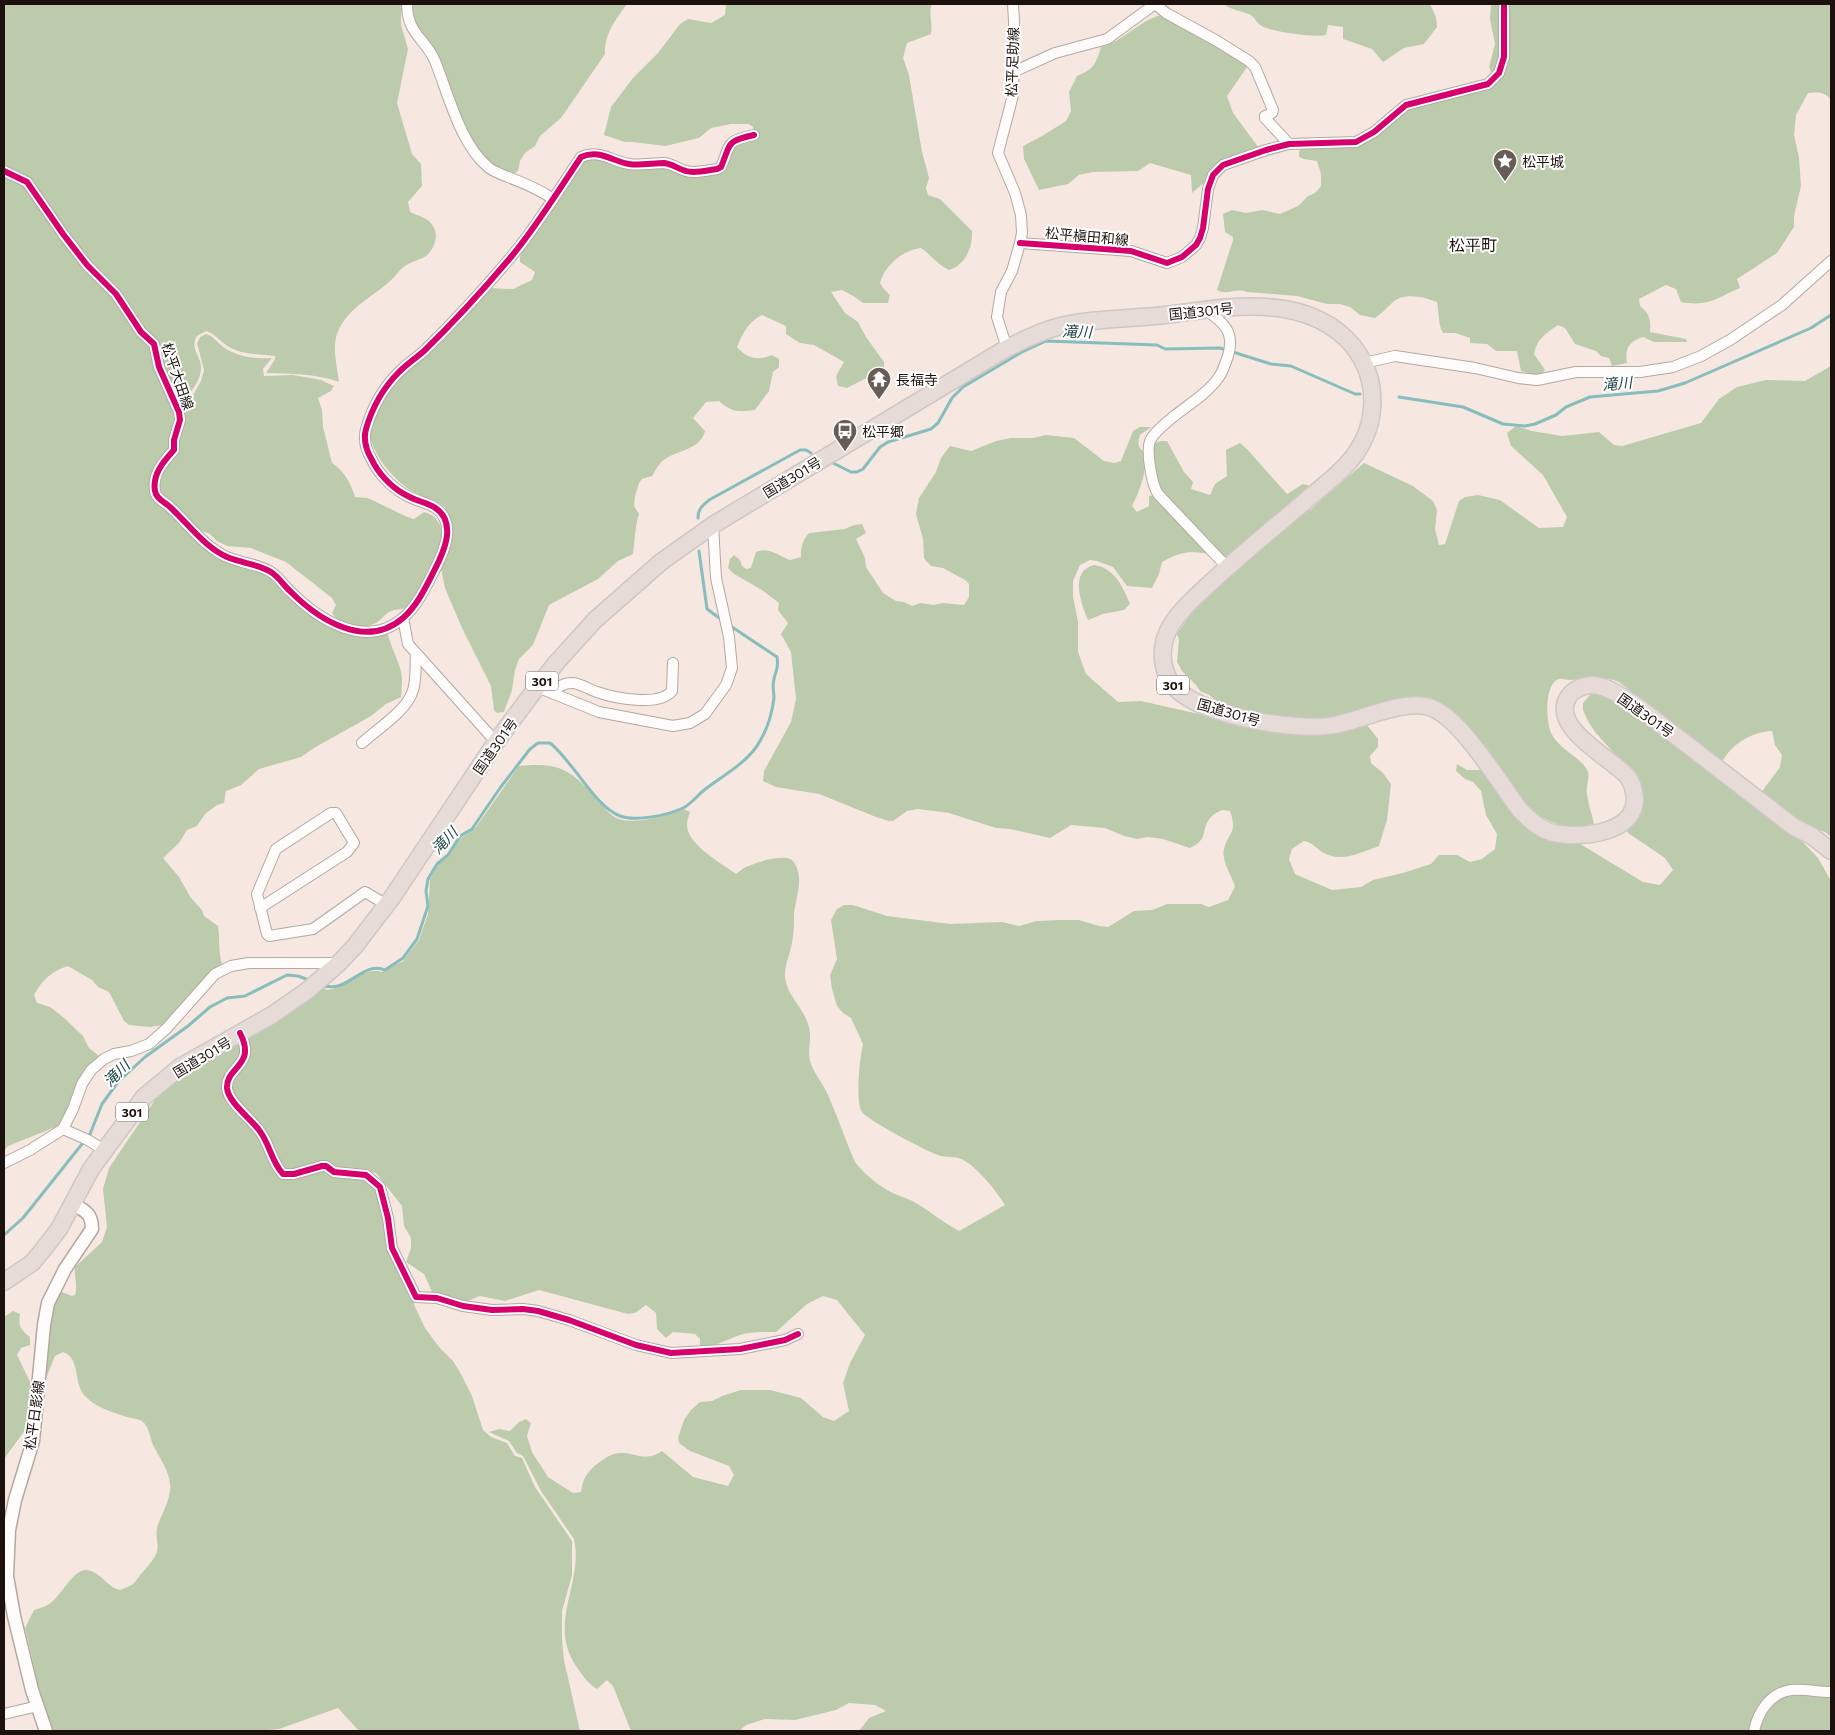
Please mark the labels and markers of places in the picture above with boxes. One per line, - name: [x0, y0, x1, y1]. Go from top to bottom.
- place icon: 松平城: [1492, 148, 1518, 182]
- place label: 松平城: [1522, 153, 1564, 170]
- temple icon: 長福寺: [866, 366, 892, 400]
- place label: 長福寺: [896, 371, 938, 388]
- bus stop icon: 松平郷: [832, 418, 858, 452]
- place label: 松平郷: [862, 423, 904, 440]

